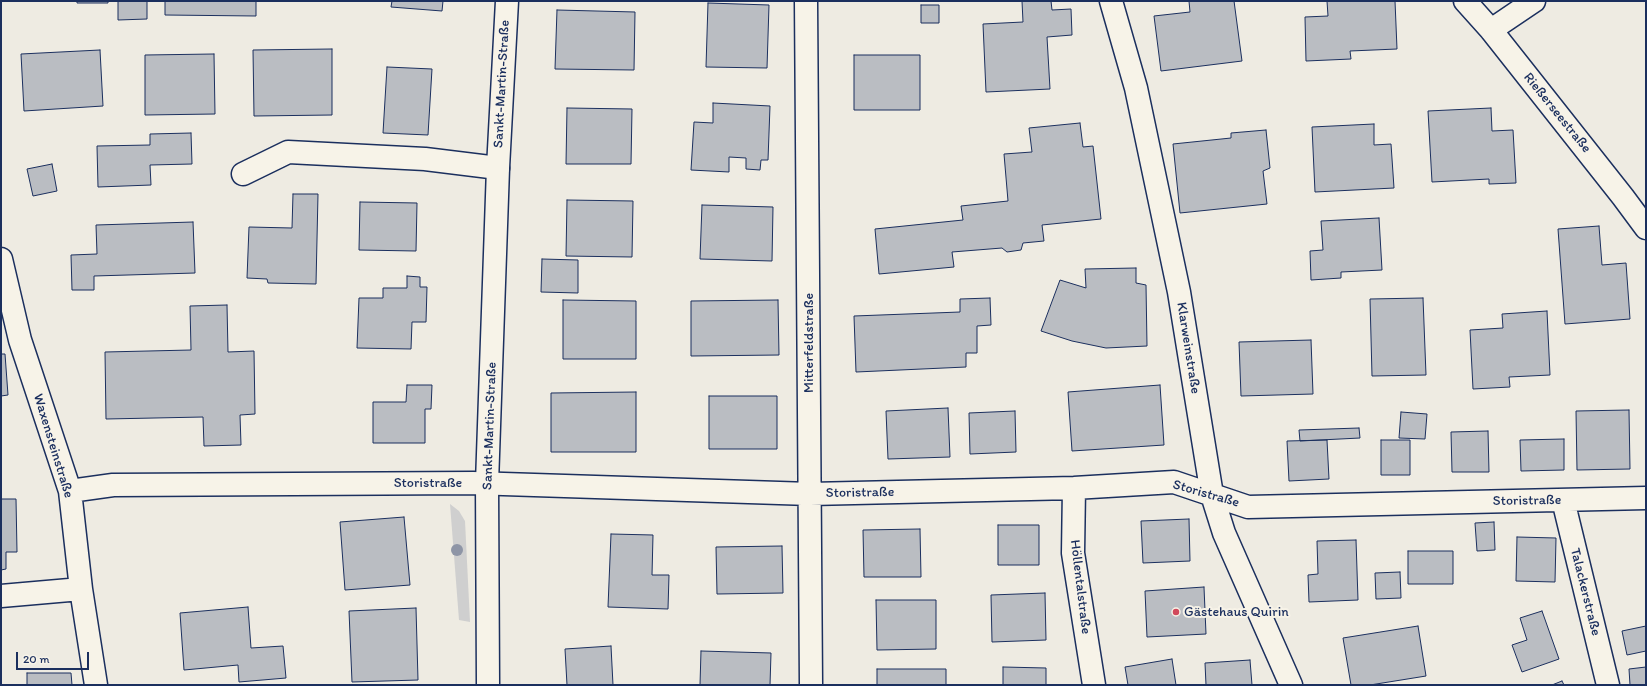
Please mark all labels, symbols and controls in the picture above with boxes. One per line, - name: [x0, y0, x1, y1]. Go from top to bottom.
- street label: Sankt-Martin-Straße: [490, 20, 514, 148]
- street label: Rießerseestraße: [1519, 69, 1595, 157]
- street label: Mitterfeldstraße: [801, 293, 817, 393]
- street label: Klarweinstraße: [1172, 301, 1204, 395]
- street label: Sankt-Martin-Straße: [479, 362, 501, 490]
- street label: Waxensteinstraße: [29, 392, 77, 500]
- street label: Storistraße: [394, 475, 462, 491]
- street label: Storistraße: [1171, 476, 1241, 512]
- street label: Storistraße: [826, 484, 894, 502]
- street label: Storistraße: [1493, 492, 1561, 510]
- street label: Höllentalstraße: [1066, 539, 1094, 635]
- street label: Talackerstraße: [1566, 546, 1604, 638]
- place label: Gästehaus Quirin: [1184, 604, 1289, 620]
- marker: Gästehaus Quirin: [1171, 607, 1181, 617]
- scale bar: [18, 644, 91, 670]
- text: 20 m: [23, 652, 50, 666]

